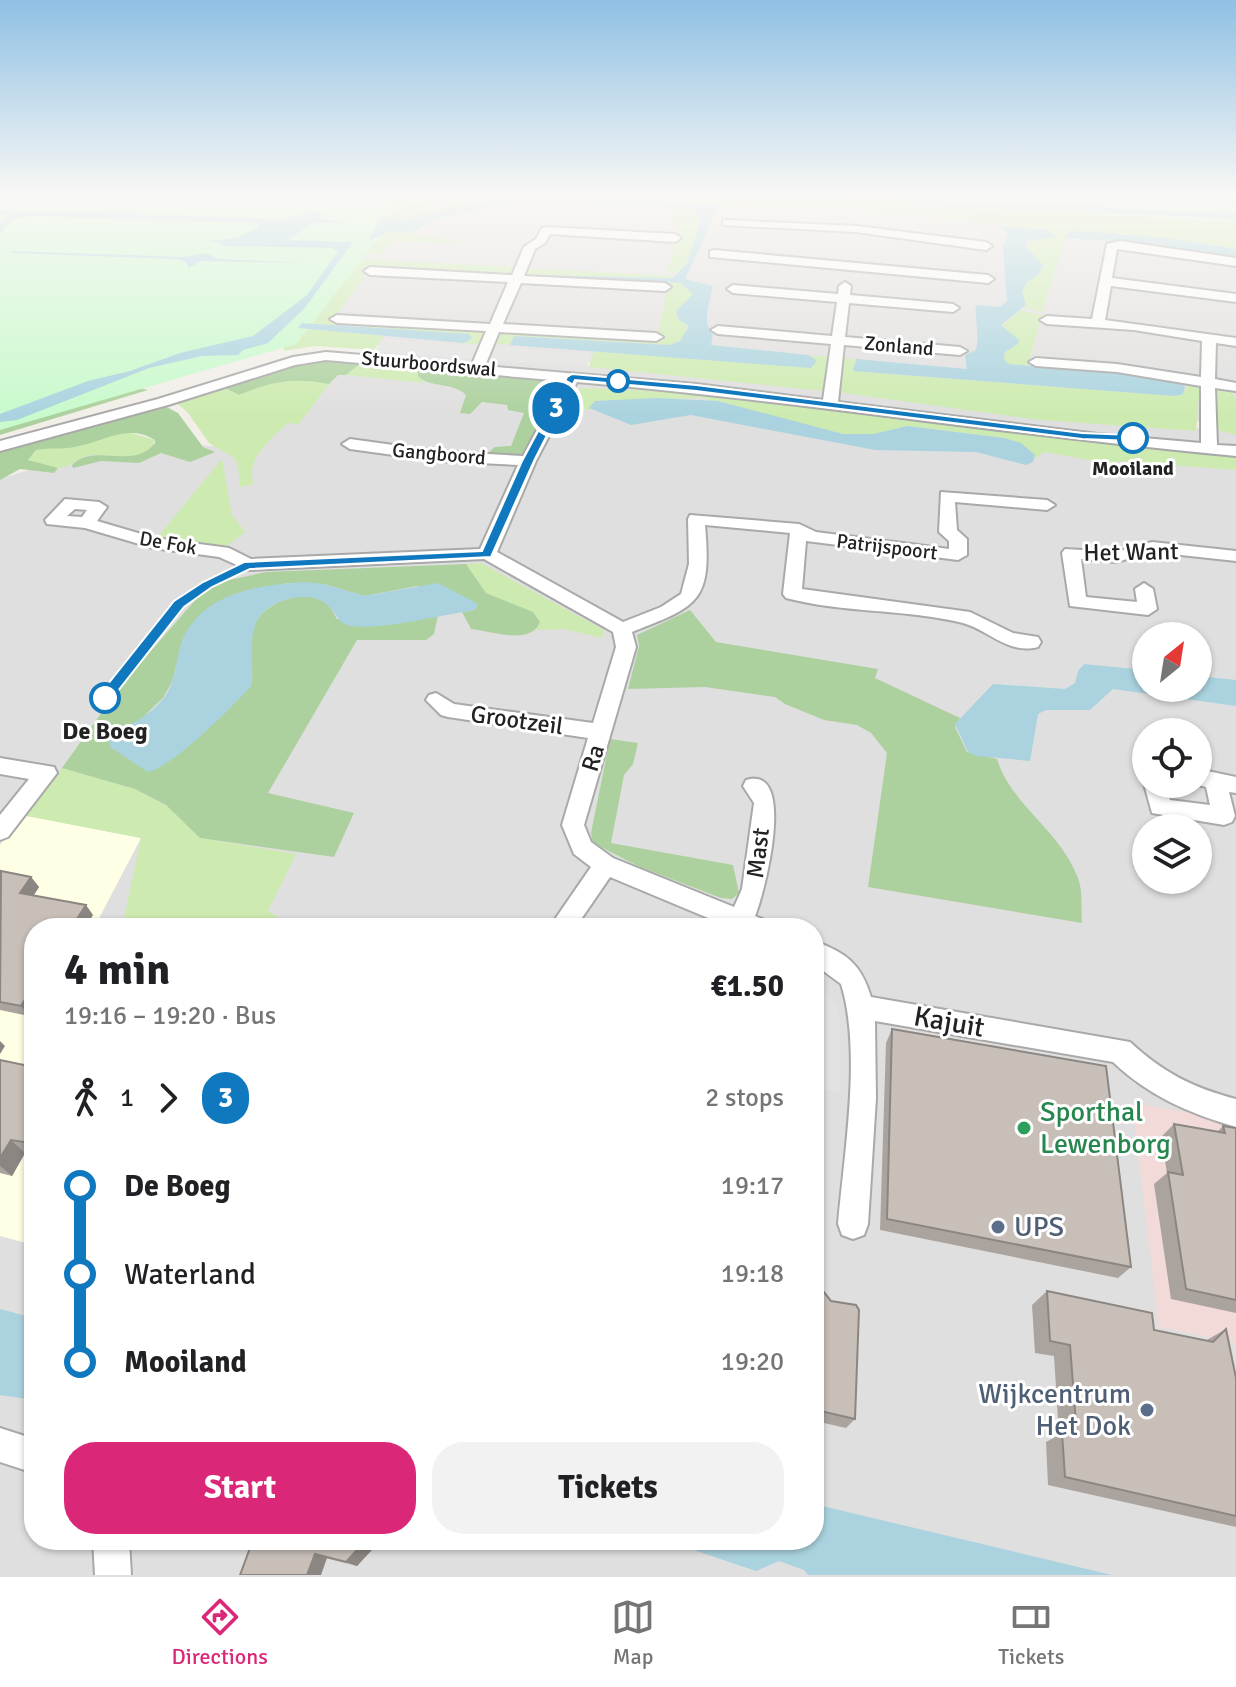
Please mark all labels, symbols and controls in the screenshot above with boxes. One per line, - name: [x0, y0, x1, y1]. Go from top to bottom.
- street label: Zonland: [863, 331, 935, 361]
- street label: Stuurboordswal: [360, 346, 498, 382]
- unlabelled marker: [607, 370, 629, 392]
- line badge: 3: [530, 382, 582, 434]
- text: 3: [548, 391, 564, 425]
- marker: Mooiland: [1118, 423, 1148, 453]
- street label: Gangboord: [391, 437, 487, 471]
- place label: Mooiland: [1092, 456, 1174, 481]
- street label: De Fok: [137, 526, 199, 560]
- street label: Patrijspoort: [835, 528, 939, 566]
- street label: Het Want: [1083, 536, 1179, 568]
- north arrow: [1132, 622, 1212, 702]
- map controls: [1132, 622, 1212, 894]
- marker: De Boeg: [90, 683, 120, 713]
- street label: Grootzeil: [469, 699, 565, 741]
- place label: De Boeg: [62, 716, 148, 746]
- button: locate: [1132, 718, 1212, 798]
- street label: Ra: [575, 741, 611, 775]
- button: layers: [1132, 814, 1212, 894]
- street label: Mast: [740, 826, 776, 880]
- text: 4 min: [64, 943, 170, 997]
- text: €1.50: [711, 968, 784, 1005]
- street label: Kajuit: [911, 999, 987, 1045]
- text: 19:16 – 19:20 · Bus: [64, 1000, 276, 1032]
- icon: walk: [64, 1076, 108, 1120]
- icon: forward: [146, 1076, 190, 1120]
- text: 3: [218, 1081, 233, 1115]
- text: 1: [120, 1082, 134, 1114]
- text: 2 stops: [705, 1082, 784, 1114]
- place label: Sporthal Lewenborg: [1040, 1095, 1171, 1161]
- marker: Sporthal Lewenborg: [1015, 1119, 1033, 1137]
- text: De Boeg: [124, 1168, 231, 1205]
- text: 19:17: [721, 1170, 784, 1202]
- place label: UPS: [1014, 1210, 1064, 1244]
- marker: UPS: [989, 1218, 1007, 1236]
- text: Waterland: [124, 1256, 256, 1293]
- text: 19:18: [721, 1258, 784, 1290]
- text: Mooiland: [124, 1344, 247, 1381]
- text: 19:20: [721, 1346, 784, 1378]
- place label: Wijkcentrum Het Dok: [978, 1377, 1131, 1443]
- marker: Wijkcentrum Het Dok: [1138, 1401, 1156, 1419]
- button: Start: [64, 1442, 416, 1534]
- button: Tickets: [432, 1442, 784, 1534]
- tab: Directions: [172, 1595, 268, 1670]
- tab: Map: [611, 1595, 655, 1670]
- tab: Tickets: [998, 1595, 1064, 1670]

